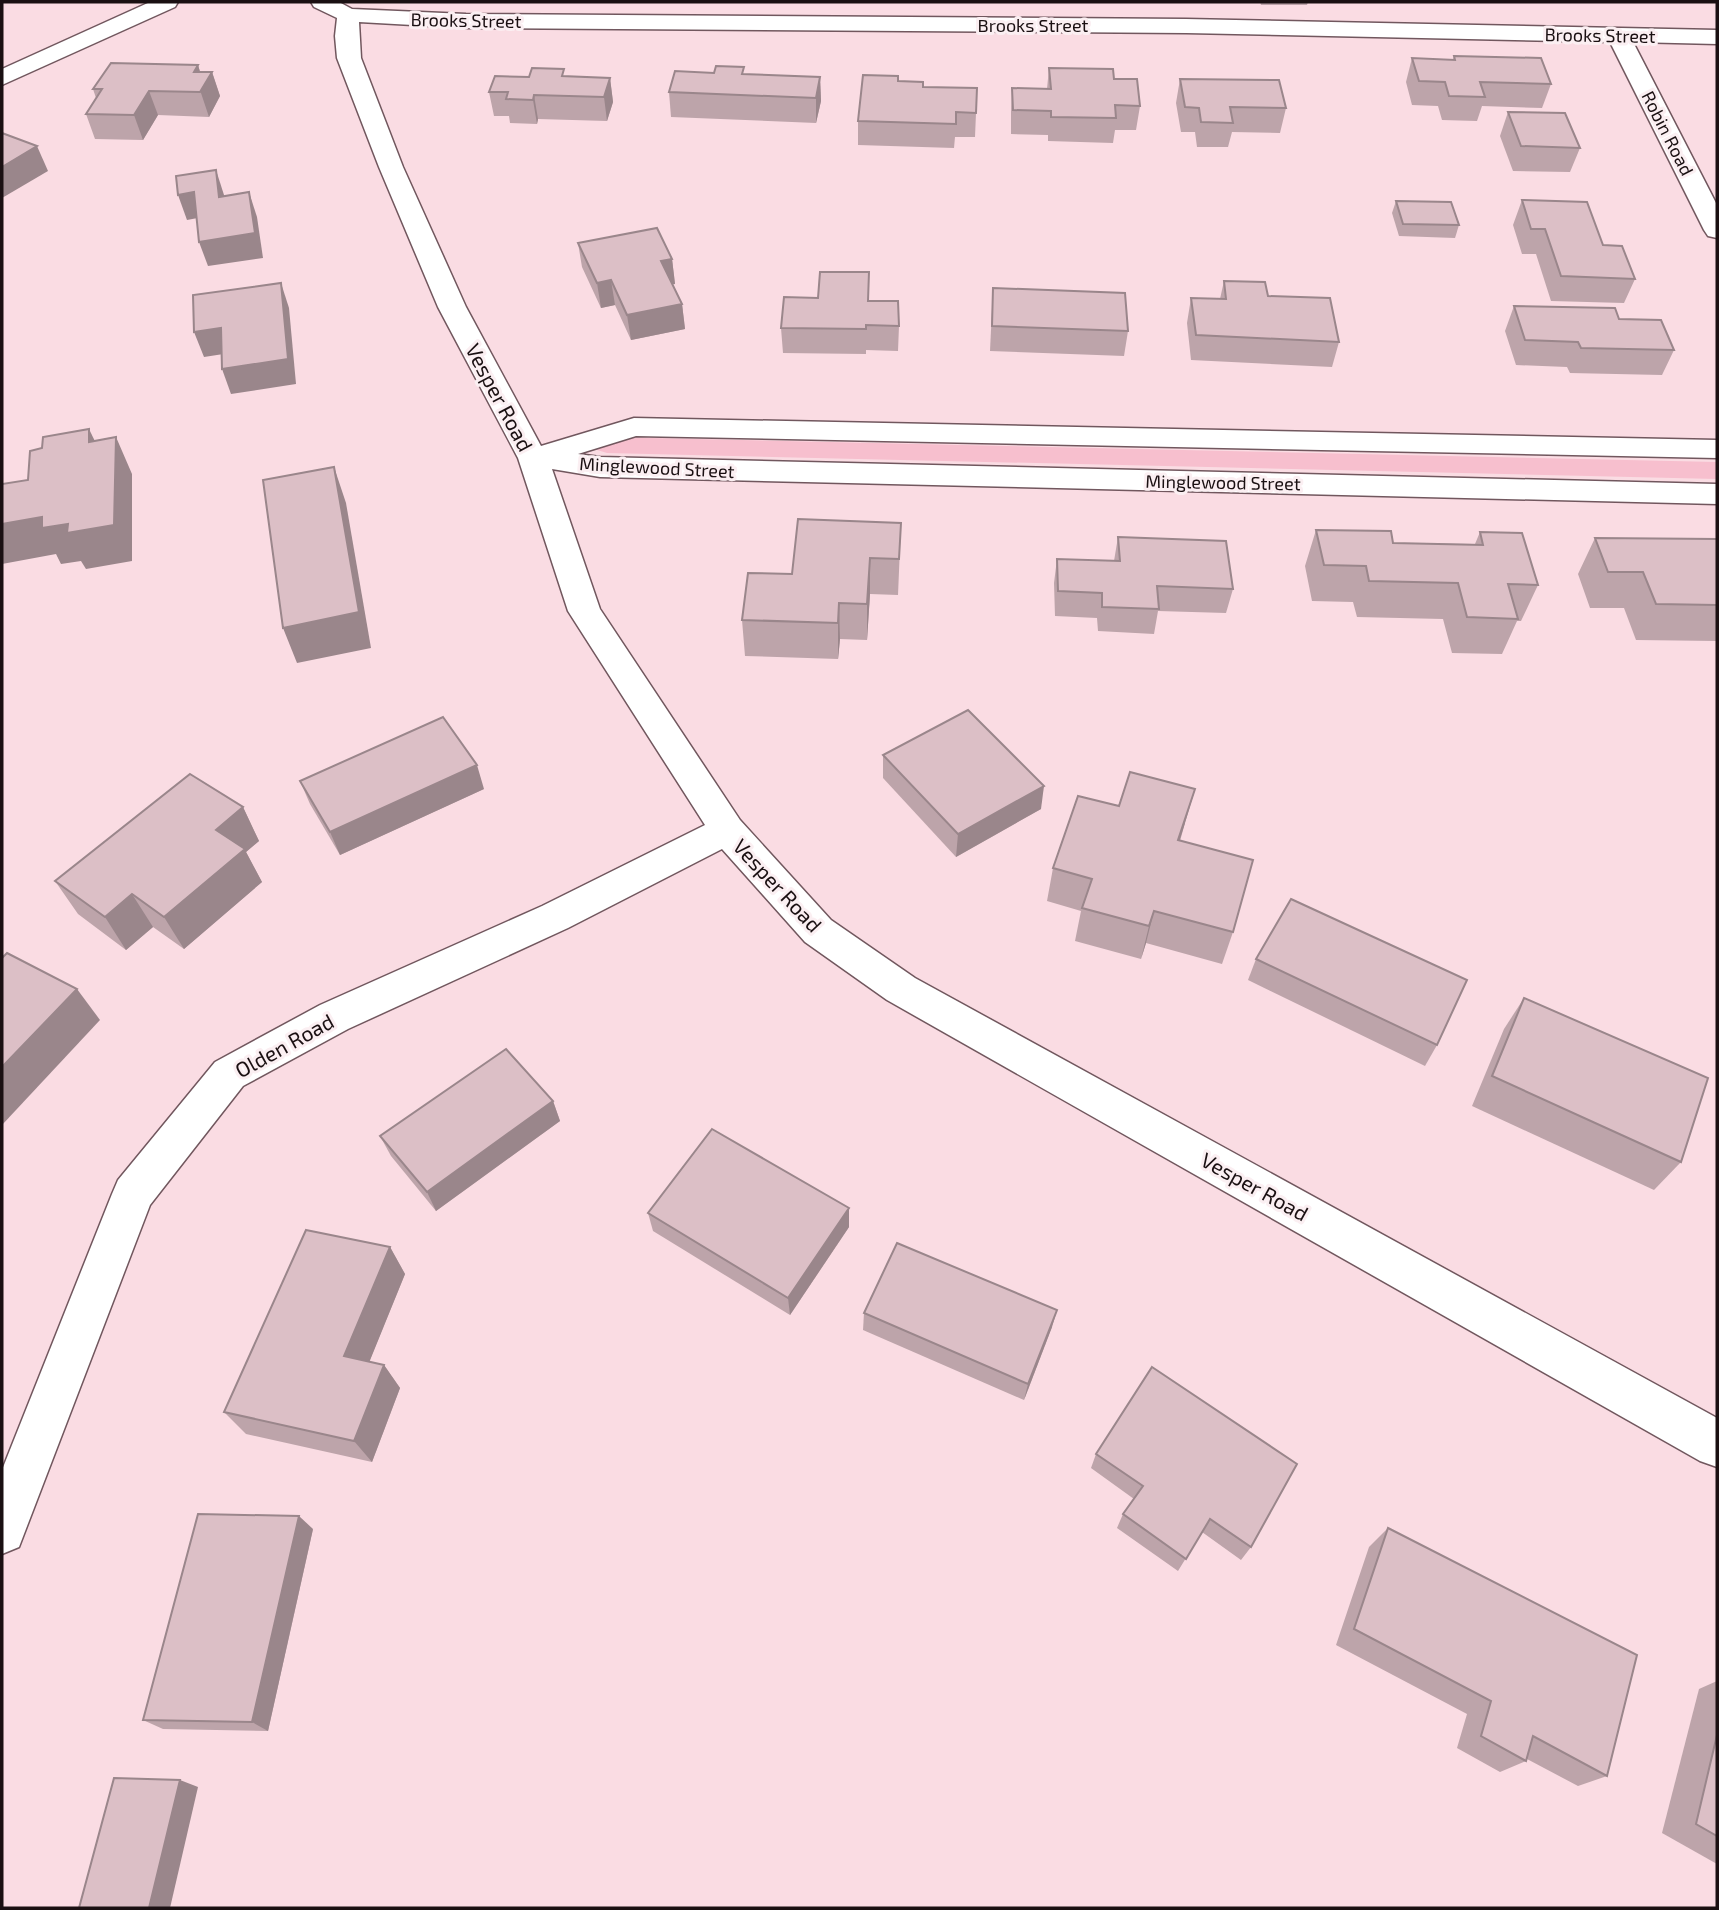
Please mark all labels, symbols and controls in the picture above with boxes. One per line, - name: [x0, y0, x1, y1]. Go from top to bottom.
- street label: Brooks Street: [410, 8, 522, 32]
- street label: Brooks Street: [978, 14, 1089, 36]
- street label: Brooks Street: [1544, 23, 1656, 47]
- street label: Robin Road: [1637, 87, 1699, 179]
- street label: Vesper Road: [461, 339, 539, 455]
- street label: Minglewood Street: [579, 452, 735, 482]
- street label: Minglewood Street: [1145, 470, 1301, 494]
- street label: Vesper Road: [728, 833, 828, 937]
- street label: Olden Road: [230, 1008, 338, 1082]
- street label: Vesper Road: [1197, 1146, 1313, 1226]

